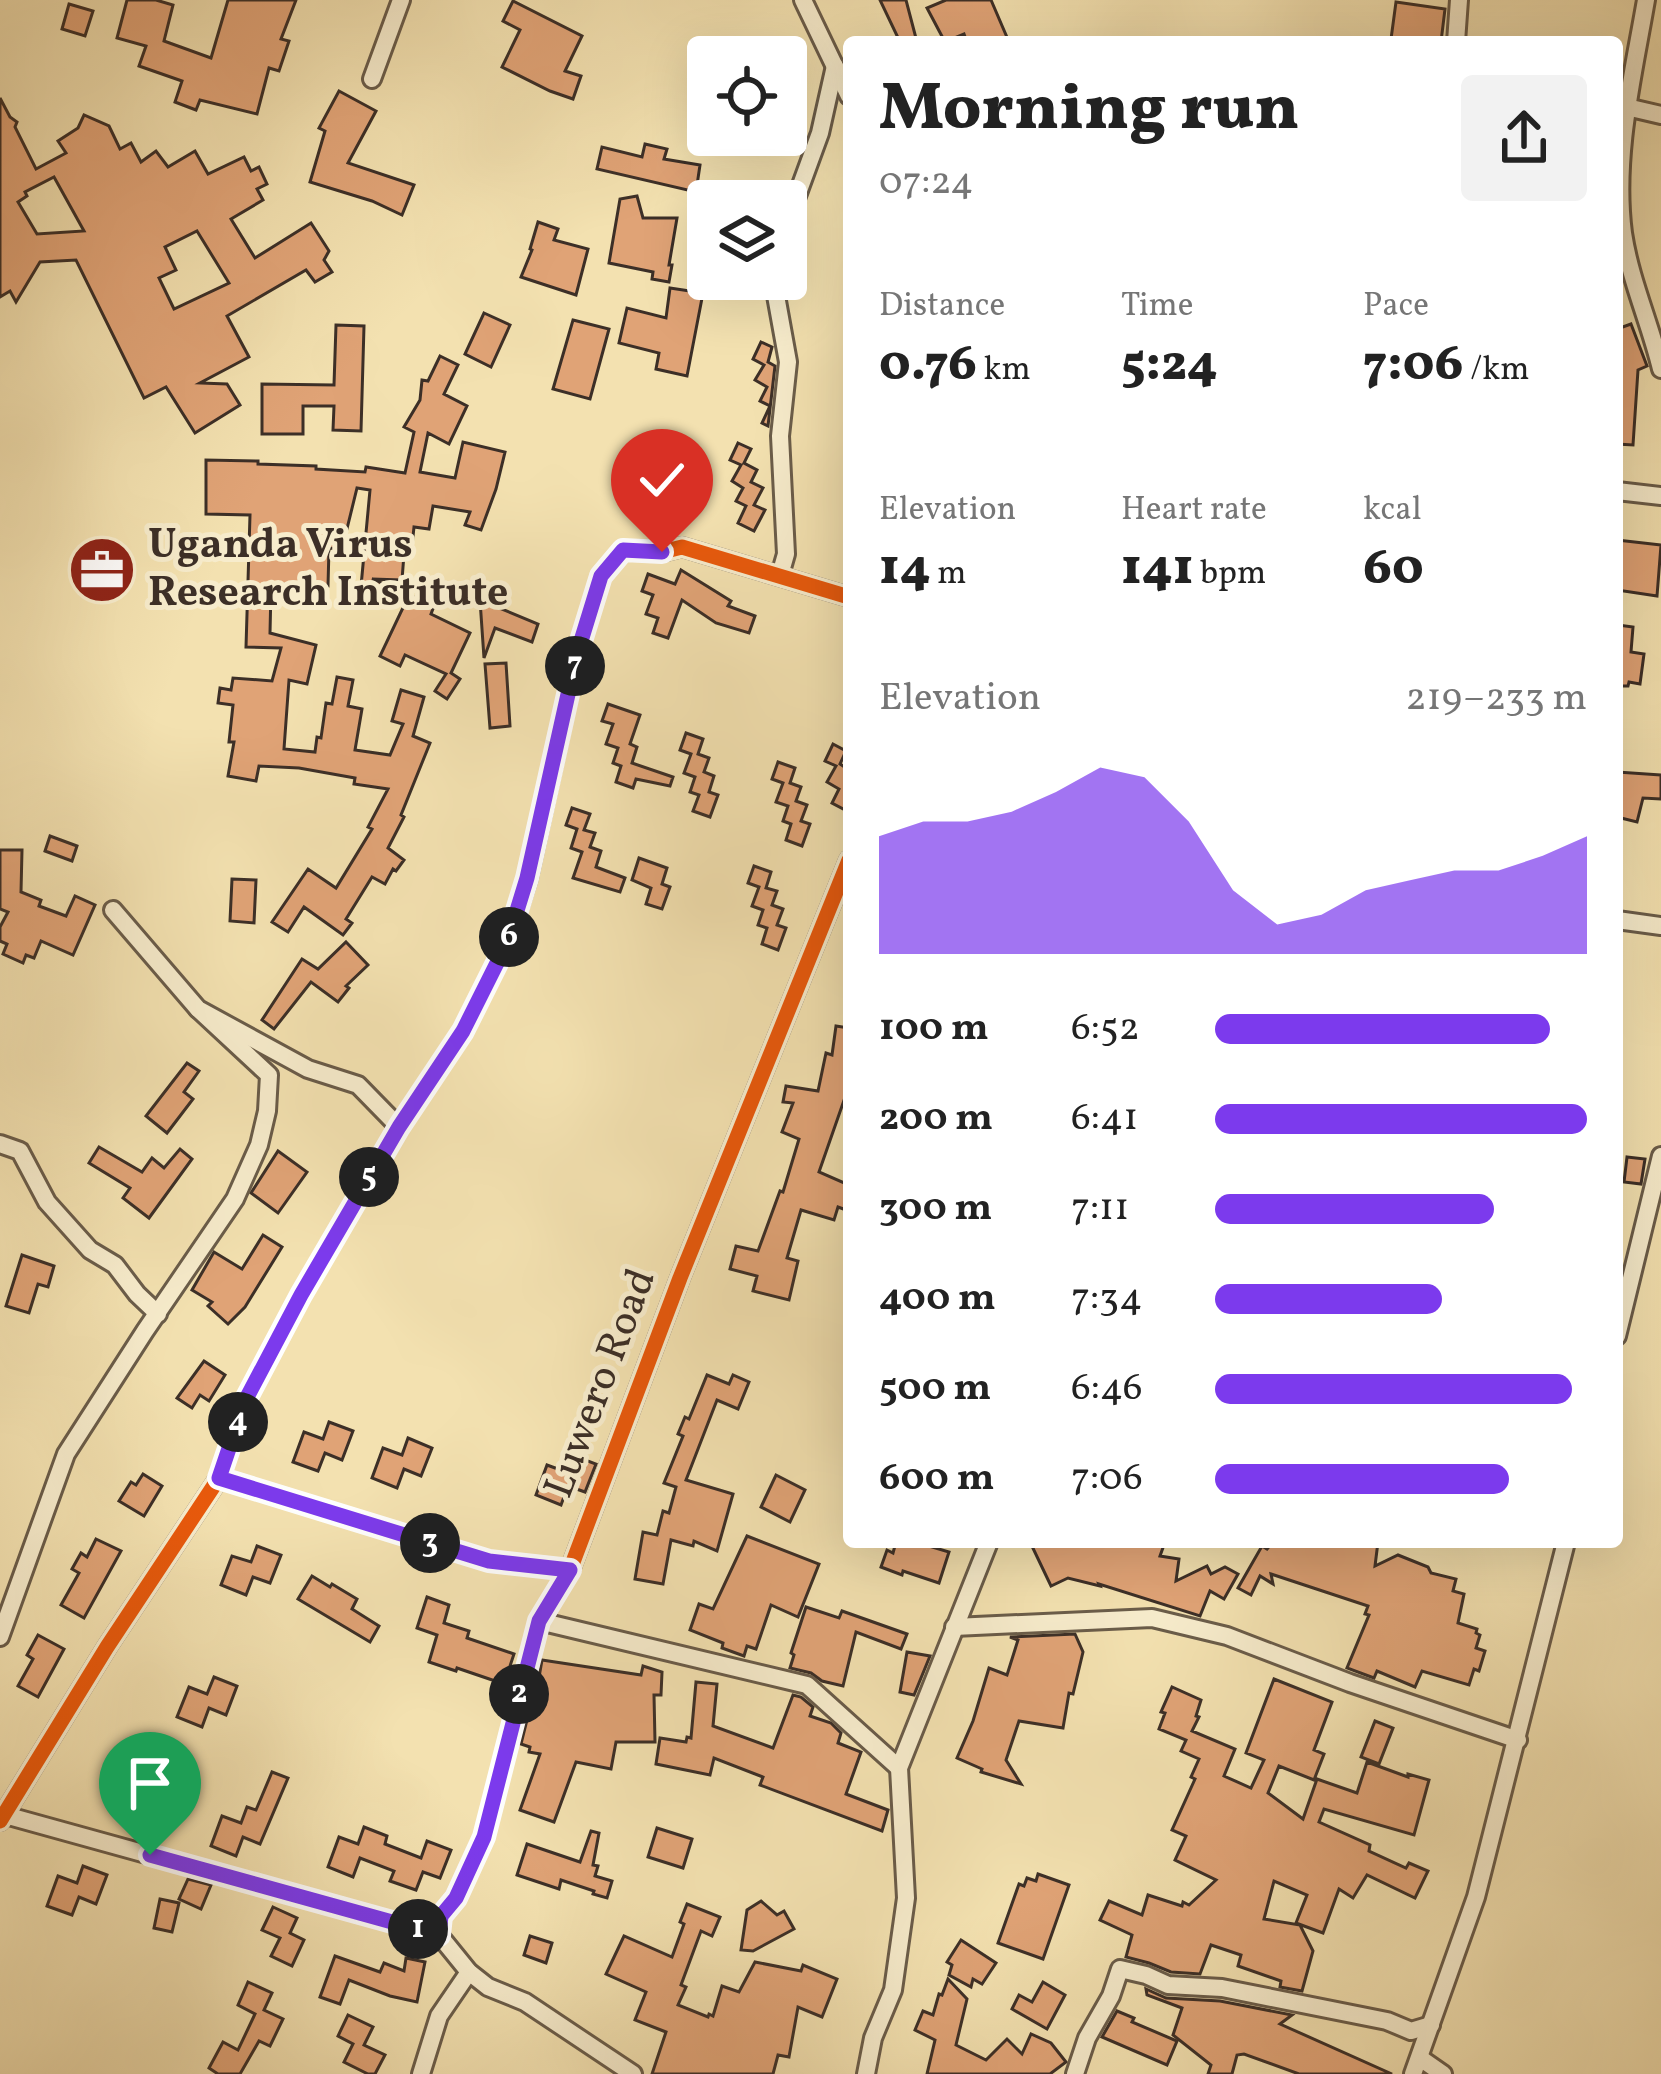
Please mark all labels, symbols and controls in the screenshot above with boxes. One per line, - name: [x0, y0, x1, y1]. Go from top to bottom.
- map controls: [687, 36, 807, 300]
- button: locate: [687, 36, 807, 156]
- text: Morning run: [879, 65, 1300, 157]
- button: share: [1461, 75, 1587, 201]
- text: 07:24: [879, 156, 974, 210]
- button: layers: [687, 180, 807, 300]
- text: Distance: [879, 284, 1005, 330]
- text: Time: [1121, 284, 1193, 330]
- text: Pace: [1363, 284, 1429, 330]
- text: 0.76: [879, 330, 977, 401]
- text: 5:24: [1121, 330, 1218, 401]
- text: 7:06: [1363, 330, 1464, 401]
- text: km: [977, 348, 1031, 394]
- text: /km: [1464, 348, 1529, 394]
- pin: [611, 429, 713, 552]
- icon: check: [629, 447, 695, 513]
- text: Elevation: [879, 488, 1016, 534]
- text: Heart rate: [1121, 488, 1267, 534]
- text: kcal: [1363, 488, 1422, 534]
- place label: Uganda Virus Research Institute: [148, 517, 508, 624]
- text: 14: [879, 534, 931, 605]
- text: 141: [1121, 534, 1193, 605]
- text: 60: [1363, 534, 1424, 605]
- office icon: Uganda Virus Research Institute: [67, 535, 137, 605]
- text: m: [931, 552, 966, 598]
- text: bpm: [1193, 552, 1266, 598]
- pin: 7: [545, 636, 605, 696]
- text: 7: [567, 643, 583, 689]
- text: Elevation: [879, 672, 1041, 726]
- text: 219–233 m: [1406, 672, 1587, 726]
- pin: 6: [479, 907, 539, 967]
- text: 6: [500, 914, 518, 960]
- text: 100 m: [879, 1002, 989, 1056]
- text: 6:52: [1071, 1002, 1140, 1056]
- text: 200 m: [879, 1092, 993, 1146]
- text: 6:41: [1071, 1092, 1138, 1146]
- pin: 5: [339, 1147, 399, 1207]
- text: 5: [361, 1154, 377, 1200]
- text: 300 m: [879, 1182, 992, 1236]
- text: 7:11: [1071, 1182, 1129, 1236]
- street label: Luwero Road: [531, 1261, 673, 1507]
- text: 400 m: [879, 1272, 996, 1326]
- text: 7:34: [1071, 1272, 1142, 1326]
- text: 500 m: [879, 1362, 991, 1416]
- text: 6:46: [1071, 1362, 1143, 1416]
- pin: 4: [208, 1392, 268, 1452]
- text: 4: [228, 1399, 248, 1445]
- text: 600 m: [879, 1452, 994, 1506]
- text: 7:06: [1071, 1452, 1143, 1506]
- pin: 3: [400, 1513, 460, 1573]
- text: 3: [422, 1520, 438, 1566]
- pin: 2: [489, 1664, 549, 1724]
- text: 2: [510, 1671, 528, 1717]
- pin: [99, 1732, 201, 1855]
- icon: arrive: [117, 1750, 183, 1816]
- pin: 1: [388, 1899, 448, 1959]
- text: 1: [411, 1906, 425, 1952]

